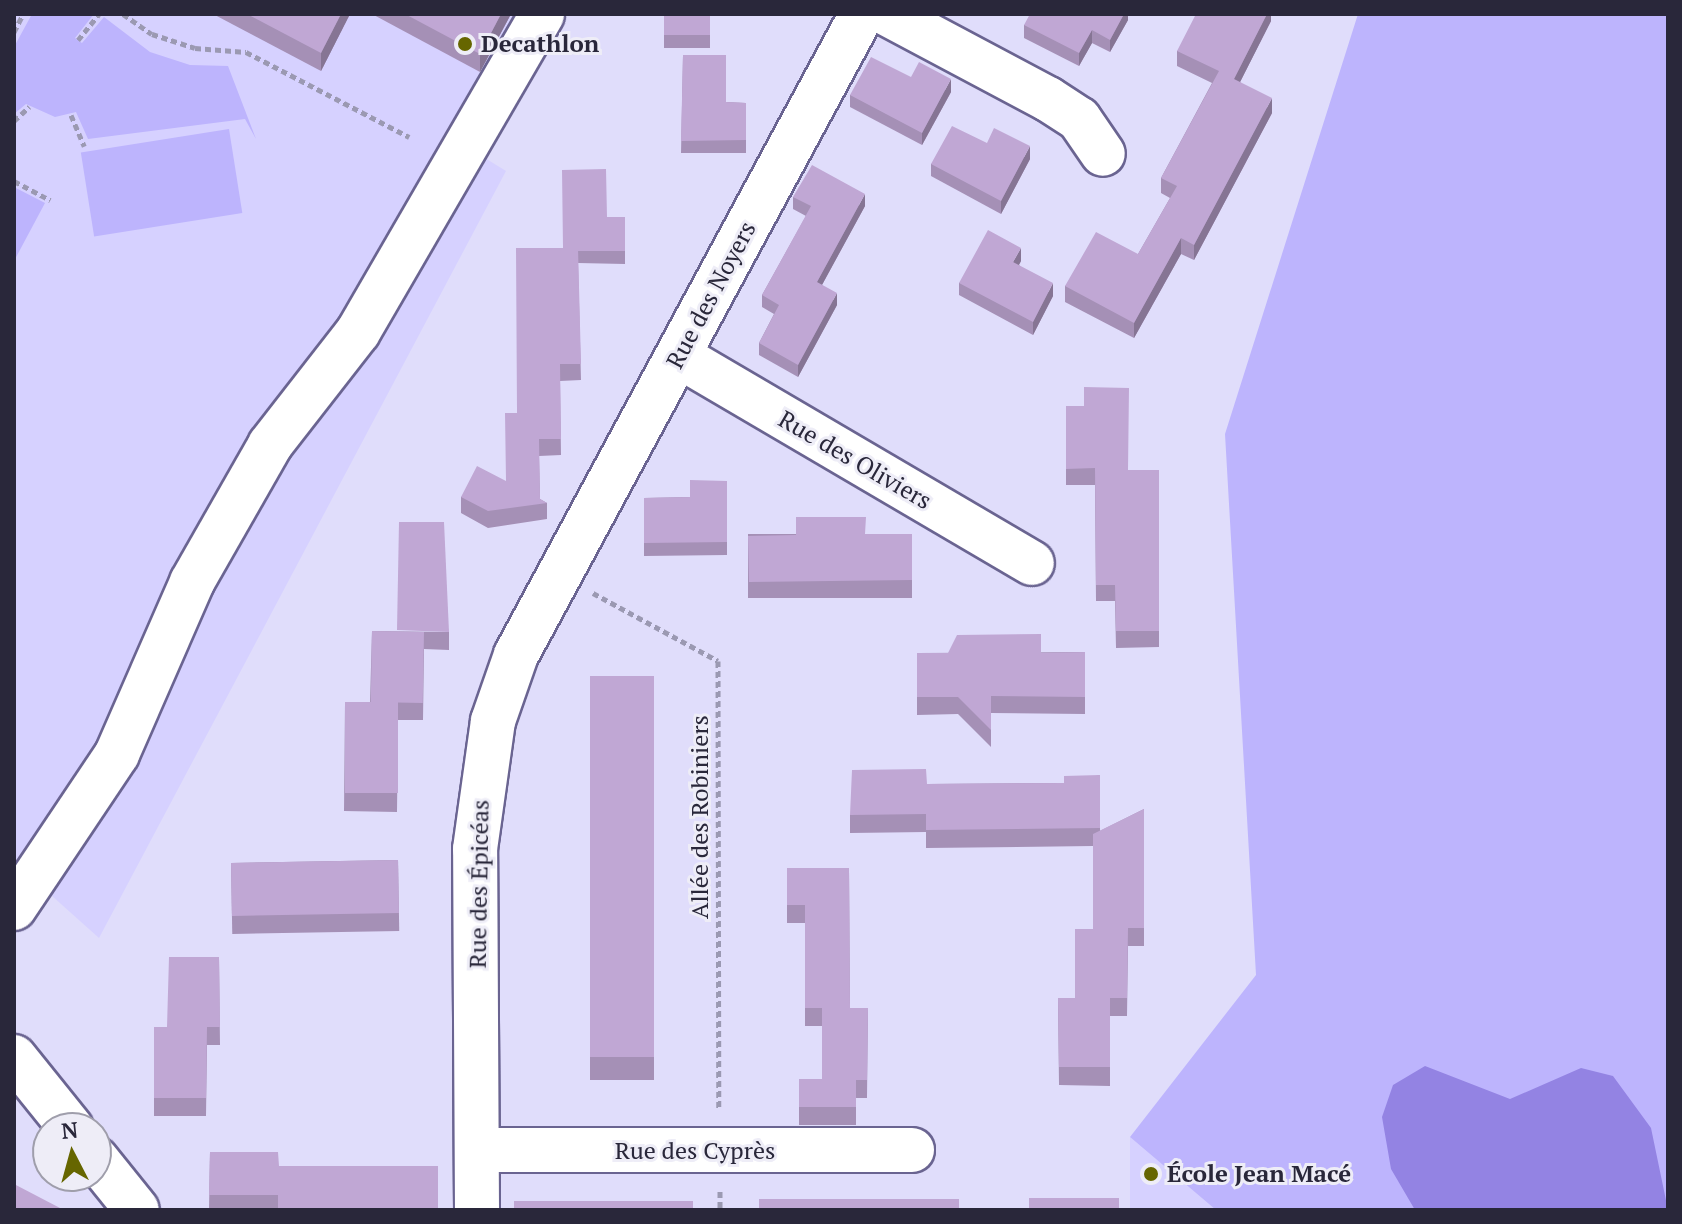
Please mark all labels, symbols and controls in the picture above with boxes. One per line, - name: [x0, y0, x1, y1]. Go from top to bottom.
- place label: Decathlon: [481, 30, 599, 58]
- marker: Decathlon: [456, 35, 474, 53]
- street label: Rue des Noyers: [660, 217, 762, 373]
- street label: Rue des Oliviers: [773, 405, 937, 515]
- street label: Allée des Robiniers: [686, 715, 714, 919]
- street label: Rue des Épicéas: [463, 799, 495, 969]
- north arrow: [32, 1112, 112, 1192]
- text: N: [60, 1114, 79, 1145]
- street label: Rue des Cyprès: [615, 1137, 775, 1165]
- place label: École Jean Macé: [1167, 1160, 1351, 1188]
- marker: École Jean Macé: [1142, 1165, 1160, 1183]

